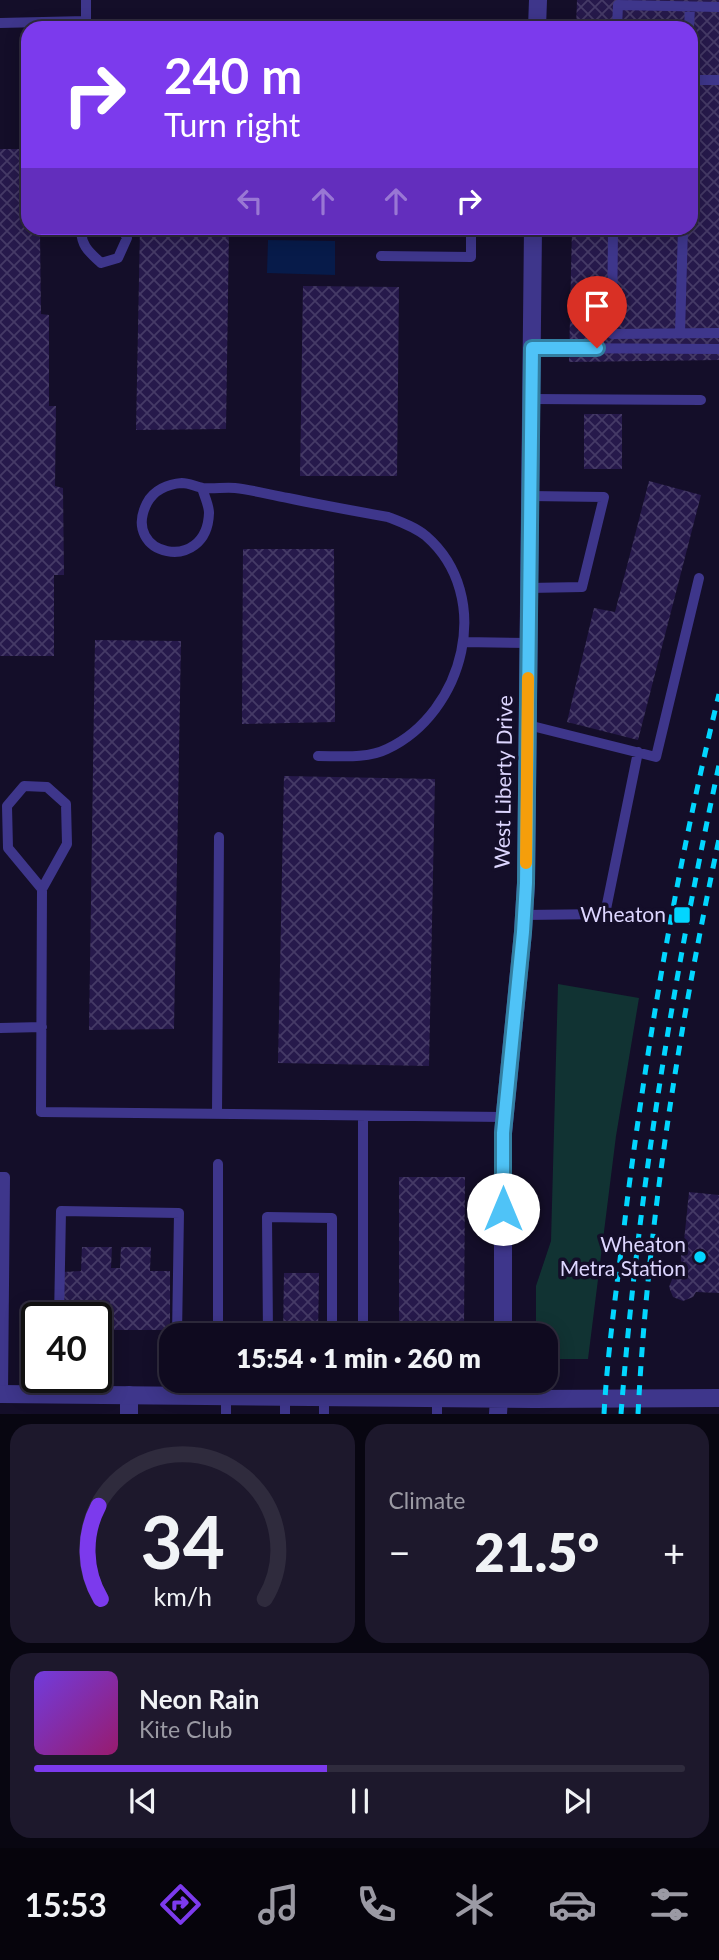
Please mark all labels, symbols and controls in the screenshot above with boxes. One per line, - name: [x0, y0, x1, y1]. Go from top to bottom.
- text: 240 m: [164, 46, 302, 104]
- icon: right: [49, 49, 140, 140]
- text: Turn right: [164, 105, 300, 144]
- icon: left: [231, 182, 269, 220]
- icon: ahead: [304, 182, 342, 220]
- icon: ahead: [377, 182, 415, 220]
- icon: right: [450, 182, 488, 220]
- pin: [567, 276, 627, 348]
- icon: arrive: [578, 287, 616, 325]
- street label: West Liberty Drive: [488, 695, 517, 869]
- place label: Wheaton: [580, 901, 666, 926]
- marker: Wheaton: [672, 905, 692, 925]
- position arrow: [466, 1172, 540, 1246]
- place label: Wheaton Metra Station: [560, 1231, 686, 1280]
- marker: Wheaton Metra Station: [692, 1249, 708, 1265]
- speed limit sign: 40: [21, 1302, 112, 1393]
- text: 15:54 · 1 min · 260 m: [236, 1342, 481, 1374]
- text: Climate: [389, 1486, 465, 1514]
- text: 34: [140, 1498, 224, 1586]
- text: 21.5°: [474, 1521, 599, 1583]
- text: −: [389, 1529, 411, 1575]
- text: +: [663, 1529, 685, 1575]
- text: km/h: [153, 1581, 212, 1611]
- text: Neon Rain: [139, 1683, 259, 1715]
- text: Kite Club: [139, 1715, 232, 1743]
- icon: previous: [124, 1782, 162, 1820]
- icon: pause: [341, 1782, 379, 1820]
- icon: next: [558, 1782, 596, 1820]
- icon: directions: [156, 1880, 205, 1929]
- icon: music: [254, 1880, 303, 1929]
- icon: phone: [352, 1880, 401, 1929]
- icon: climate: [450, 1880, 499, 1929]
- icon: car: [548, 1880, 597, 1929]
- icon: filters: [645, 1880, 694, 1929]
- text: 15:53: [24, 1885, 107, 1924]

